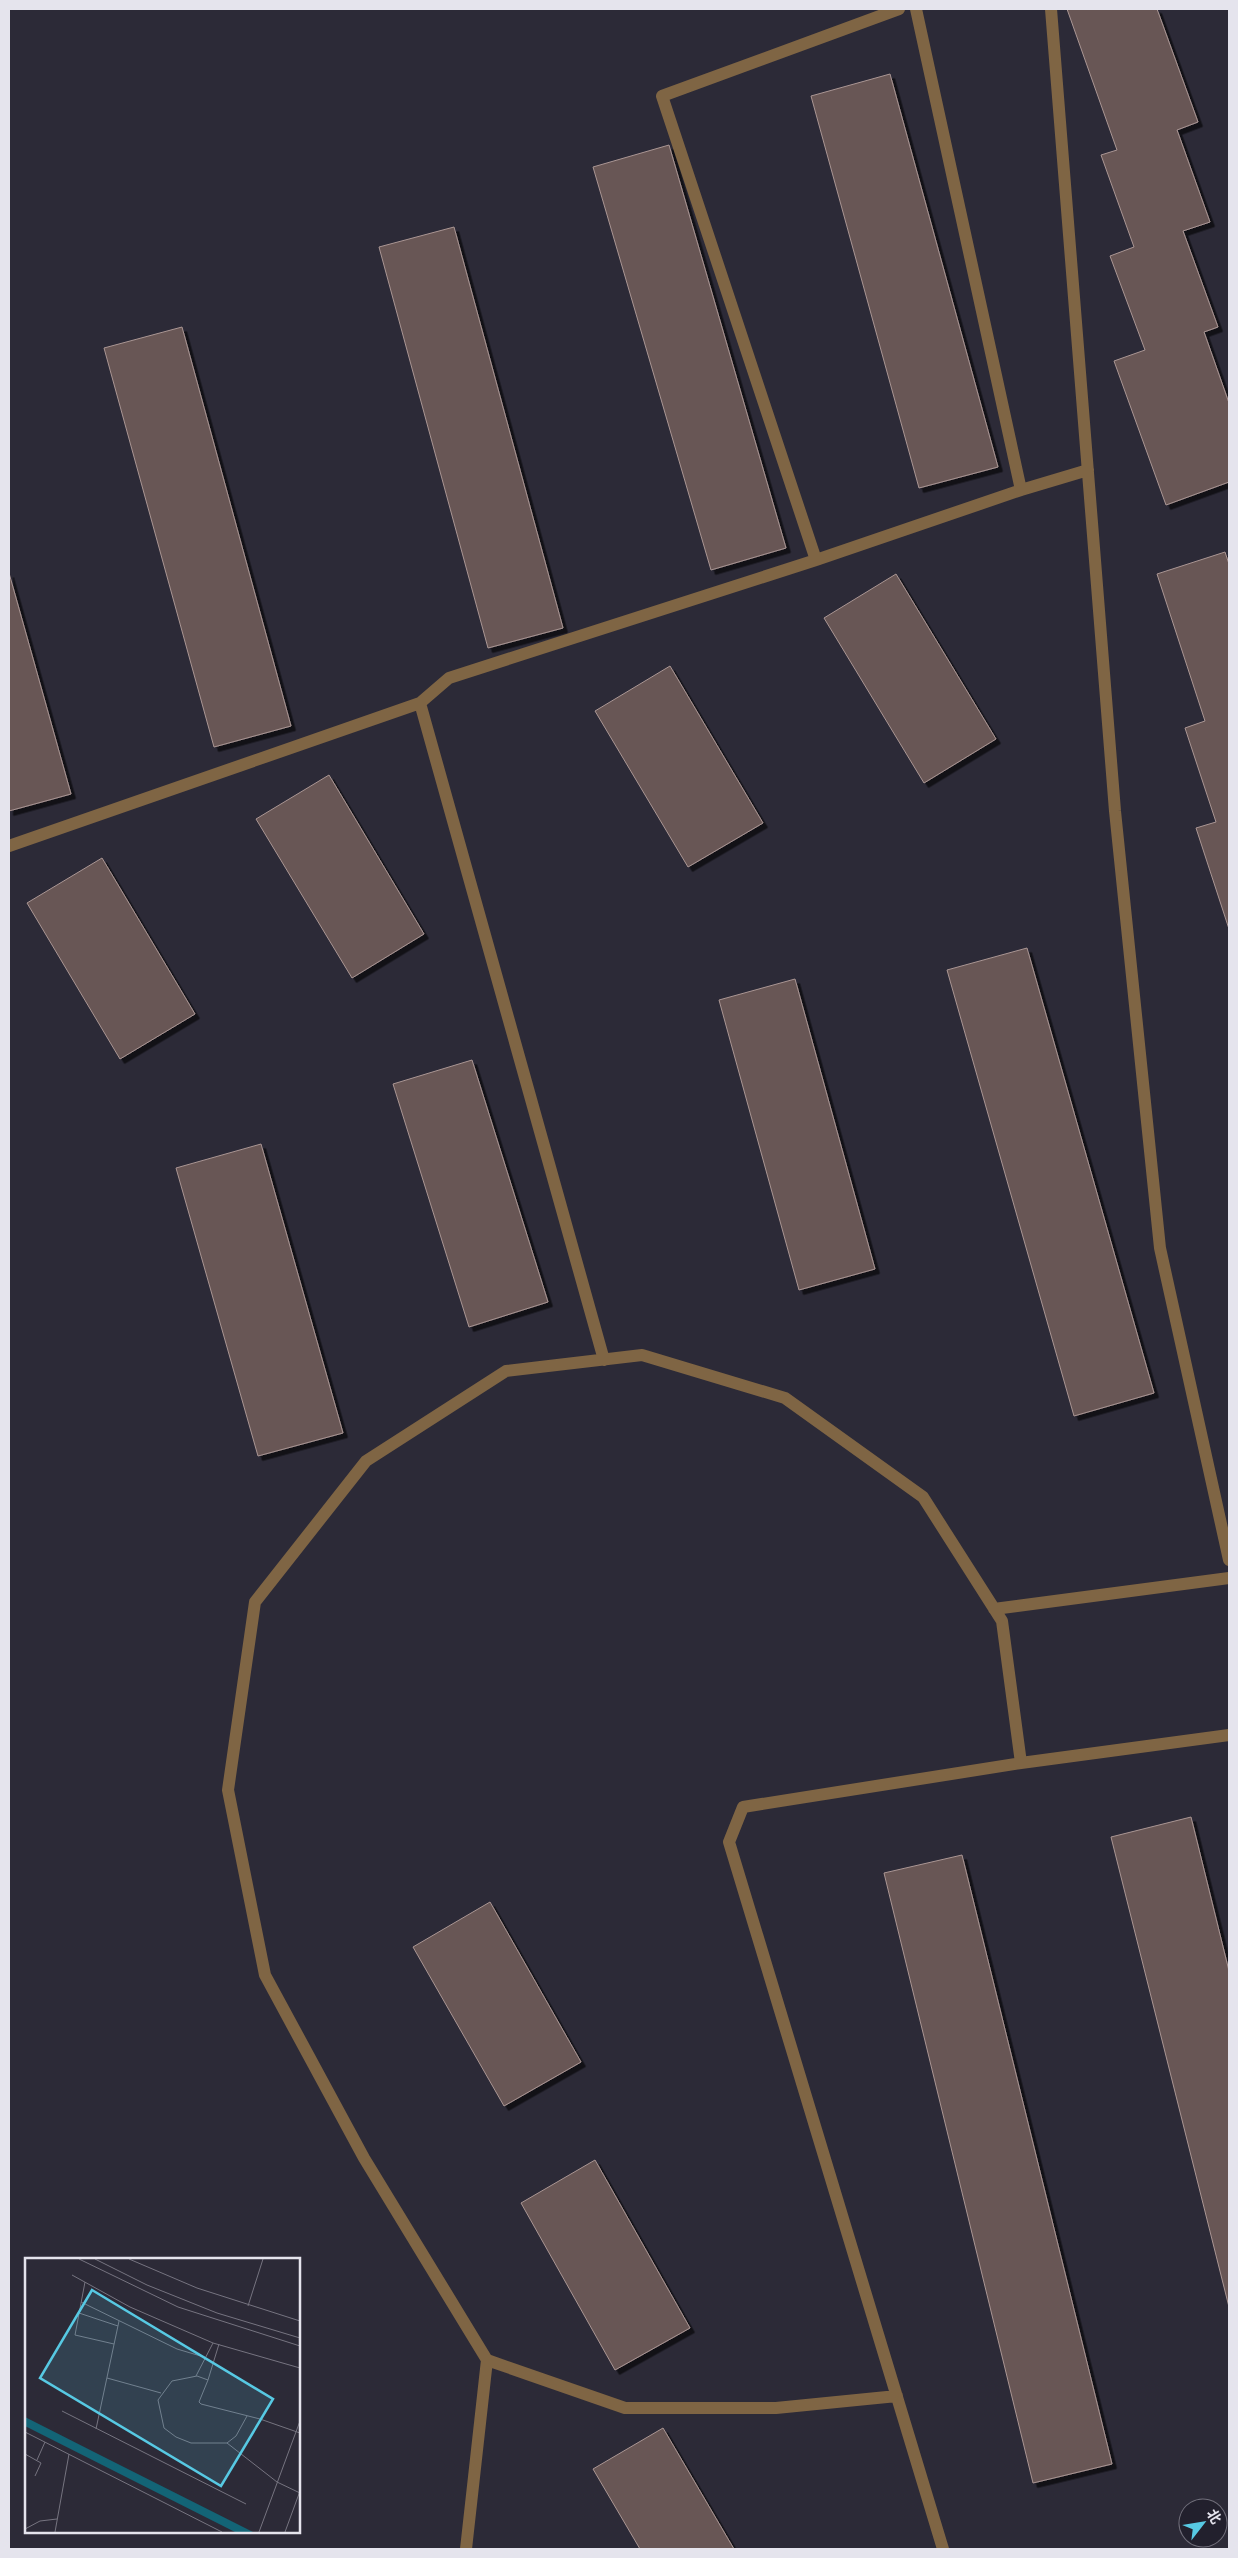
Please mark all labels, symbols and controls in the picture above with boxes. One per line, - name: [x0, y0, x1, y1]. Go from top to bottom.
- inset map: [25, 2258, 300, 2533]
- north arrow: [1178, 2498, 1228, 2548]
- text: 北: [1203, 2505, 1226, 2527]

